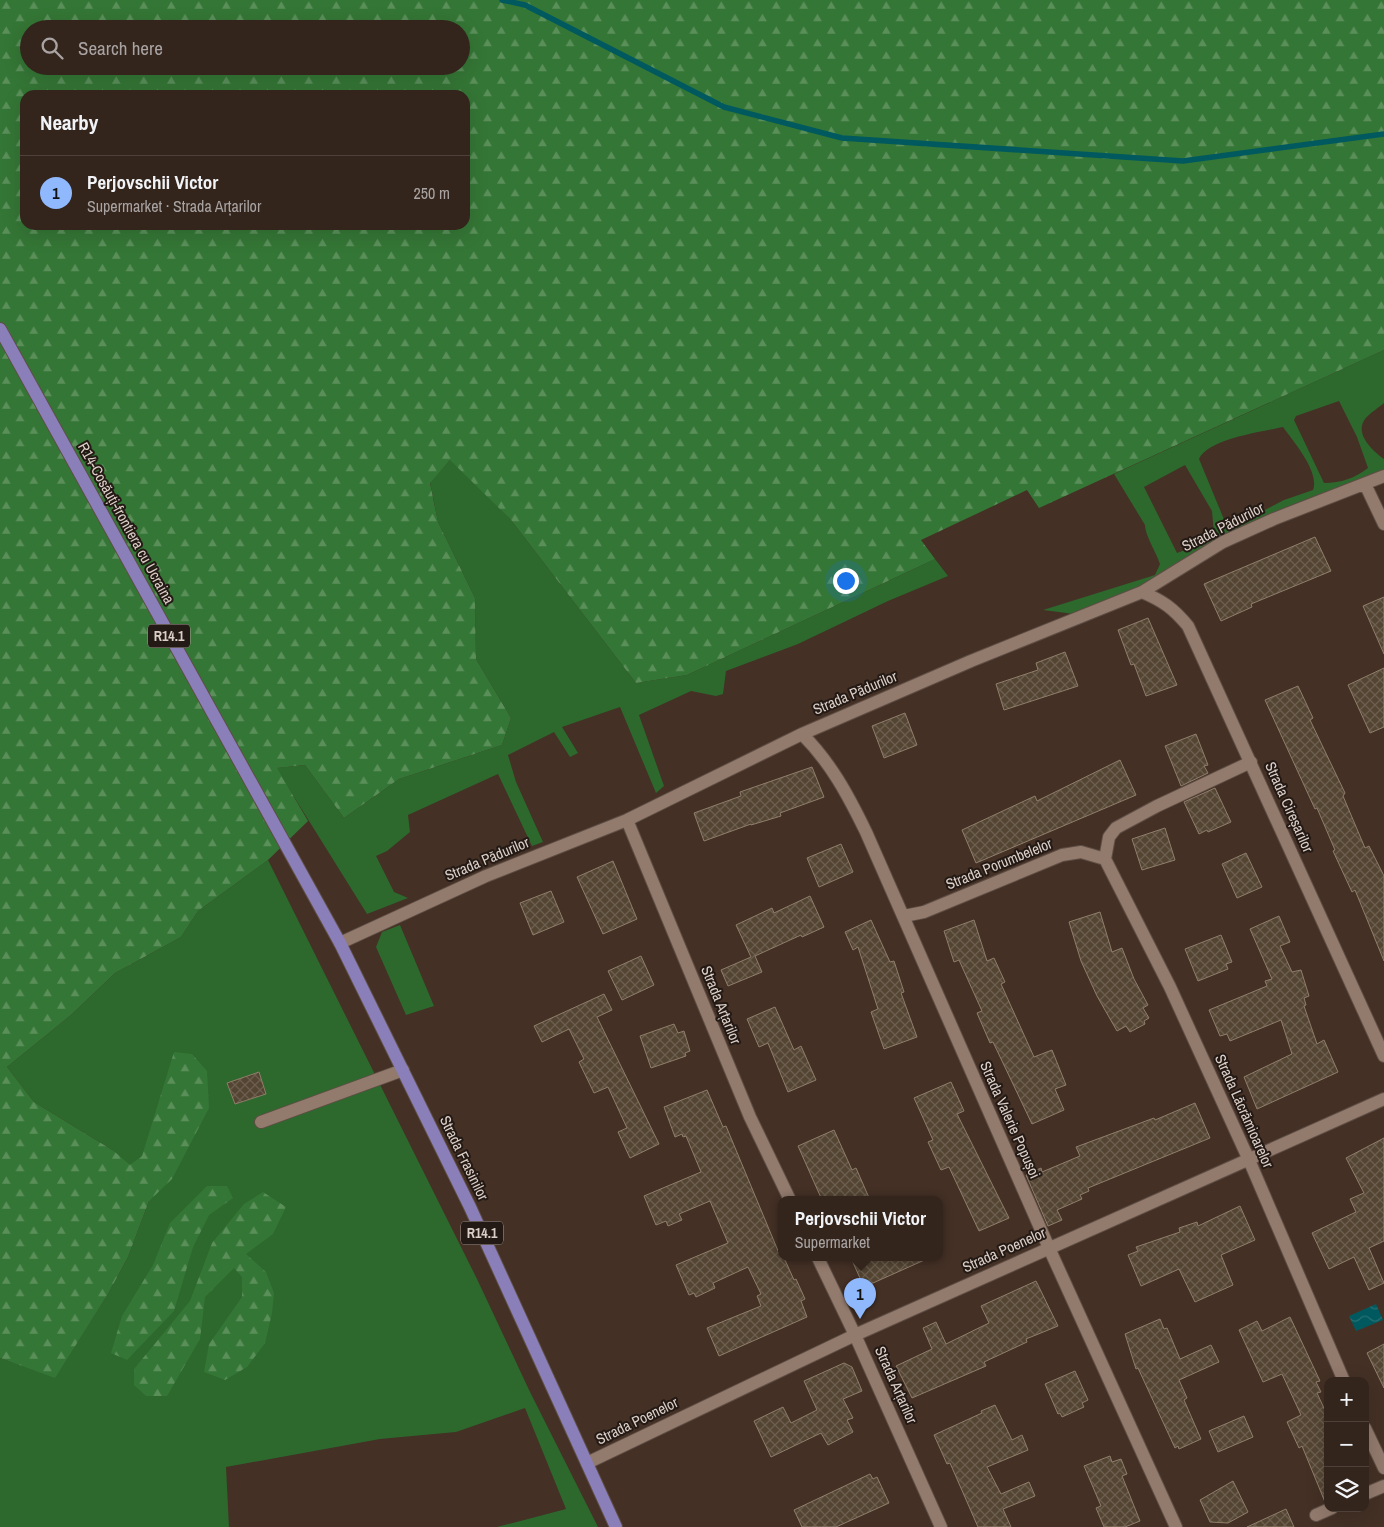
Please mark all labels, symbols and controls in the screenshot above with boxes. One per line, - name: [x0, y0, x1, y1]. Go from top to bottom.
- search box: [20, 20, 470, 75]
- icon: search: [38, 34, 66, 62]
- text: Search here: [78, 35, 163, 61]
- text: Nearby: [40, 108, 98, 137]
- text: Perjovschii Victor: [87, 169, 218, 195]
- text: 1: [52, 182, 60, 204]
- text: 250 m: [414, 182, 450, 204]
- text: Supermarket · Strada Arțarilor: [87, 195, 261, 217]
- street label: R14-Cosăuți-frontiera cu Ucraina: [73, 438, 180, 608]
- street label: Strada Pădurilor: [1178, 497, 1267, 556]
- your location: [833, 568, 859, 594]
- road number: R14.1: [148, 624, 190, 648]
- street label: Strada Pădurilor: [809, 665, 900, 720]
- street label: Strada Cireșarilor: [1260, 758, 1319, 855]
- street label: Strada Pădurilor: [441, 831, 532, 886]
- street label: Strada Porumbelelor: [943, 833, 1055, 894]
- street label: Strada Arțarilor: [696, 963, 747, 1047]
- street label: Strada Lăcrămioarelor: [1210, 1051, 1279, 1171]
- street label: Strada Valerie Popușoi: [975, 1058, 1046, 1182]
- street label: Strada Frasinilor: [435, 1112, 494, 1204]
- popup: [778, 1196, 943, 1261]
- text: Perjovschii Victor: [795, 1205, 926, 1231]
- road number: R14.1: [461, 1222, 503, 1244]
- street label: Strada Poenelor: [959, 1222, 1049, 1277]
- text: Supermarket: [795, 1231, 870, 1253]
- pin: 1: [844, 1278, 876, 1319]
- street label: Strada Arțarilor: [870, 1343, 923, 1427]
- map controls: [1324, 1377, 1369, 1512]
- button: +: [1324, 1377, 1369, 1422]
- street label: Strada Poenelor: [592, 1392, 681, 1449]
- button: −: [1324, 1422, 1369, 1467]
- button: layers: [1324, 1467, 1369, 1512]

